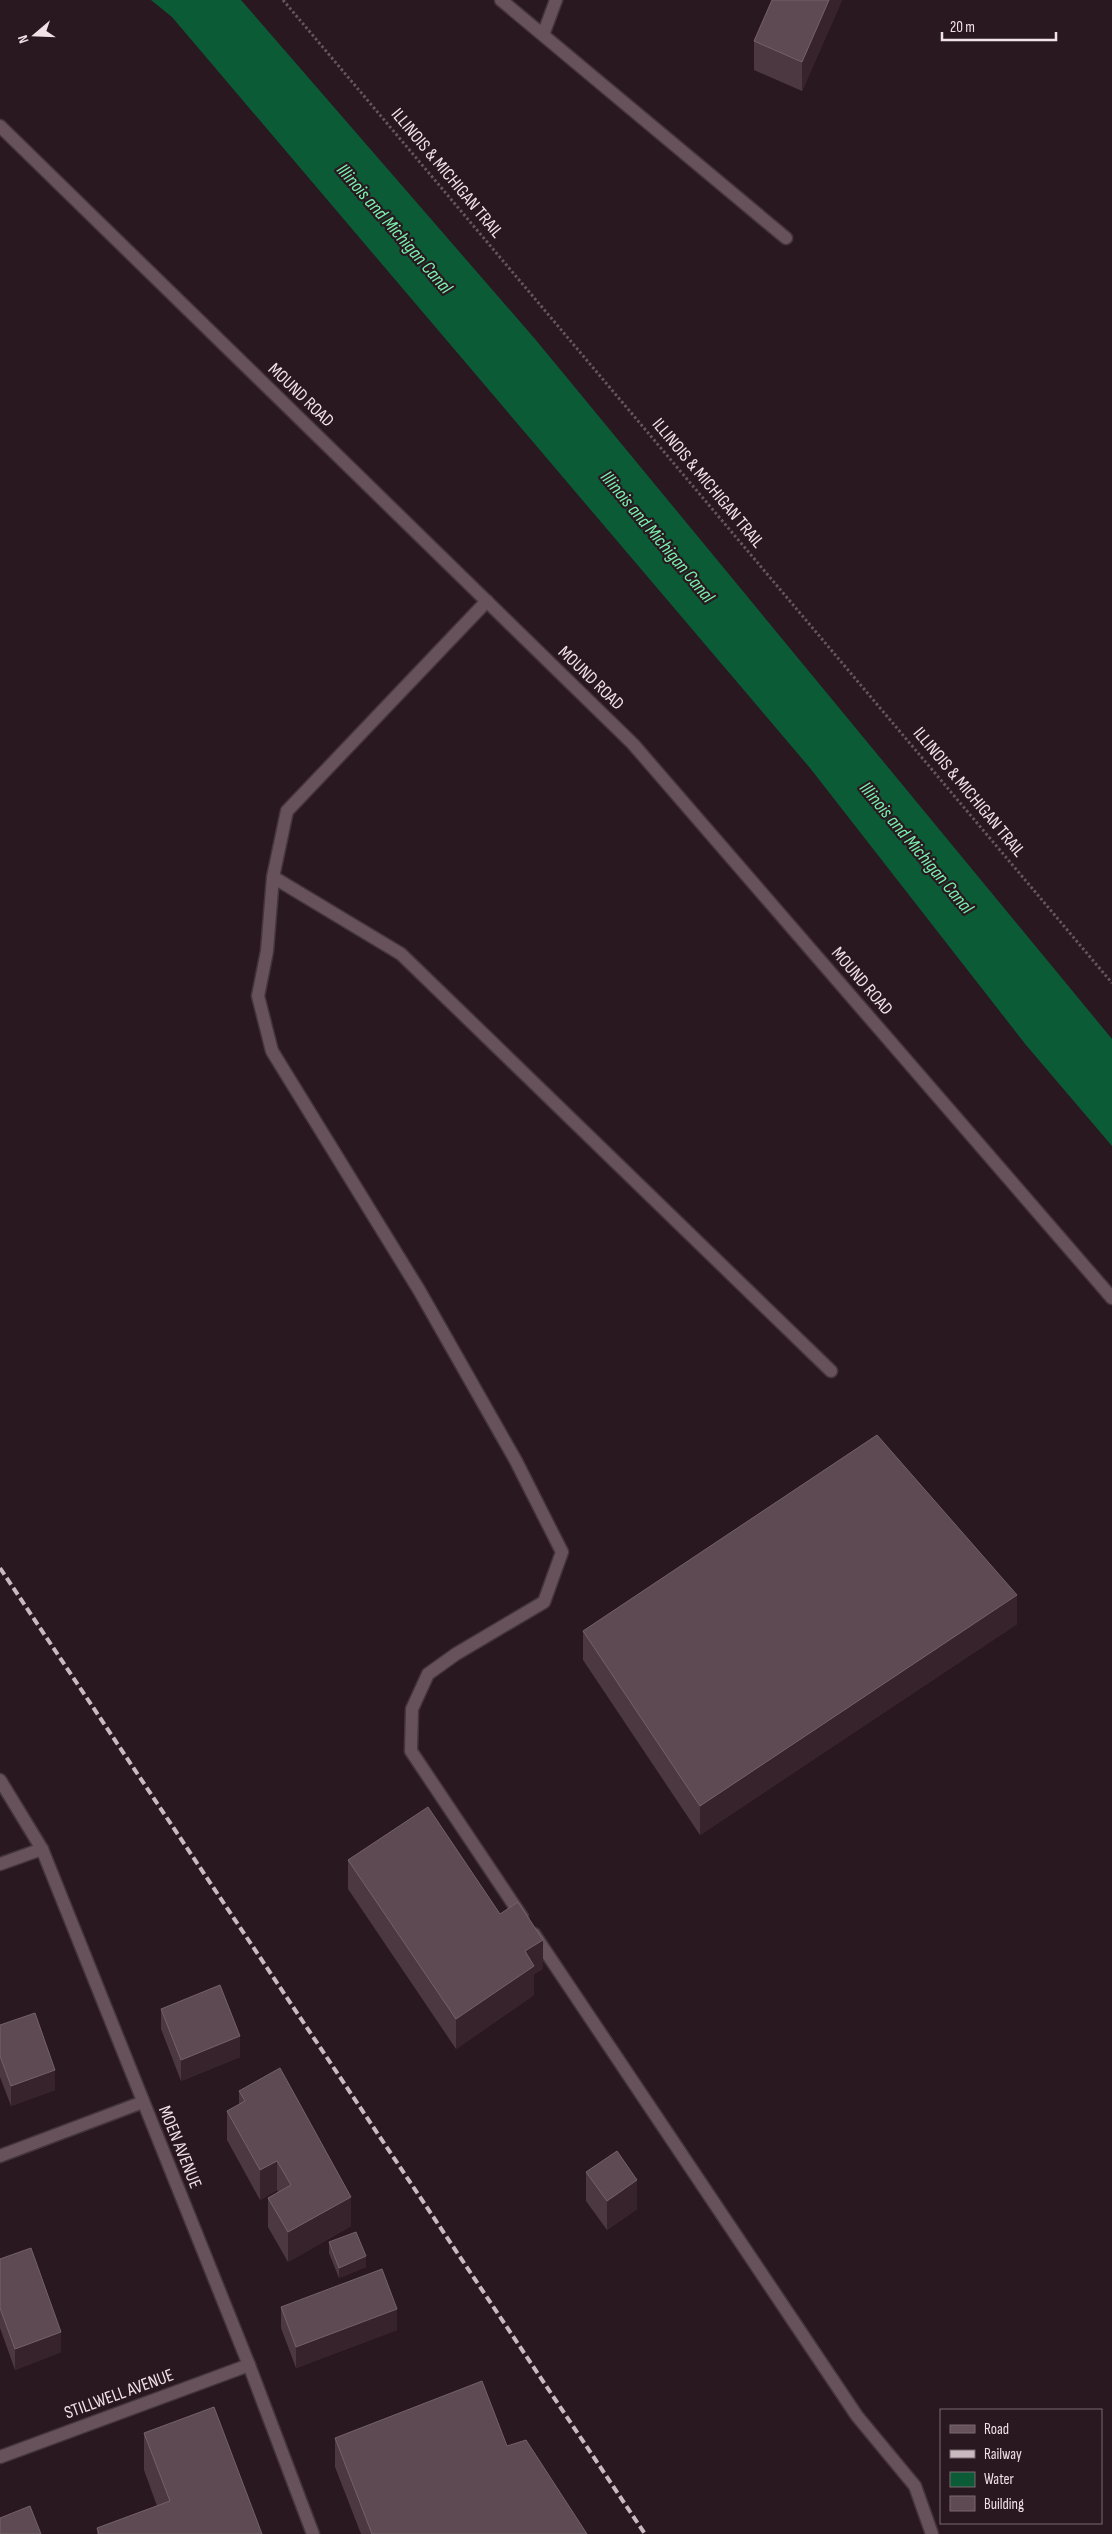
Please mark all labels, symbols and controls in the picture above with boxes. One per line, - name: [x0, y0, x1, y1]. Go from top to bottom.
- north arrow: [10, 10, 60, 60]
- scale bar: [942, 10, 1056, 42]
- text: 20 m: [950, 18, 975, 37]
- text: N: [14, 33, 32, 45]
- street label: ILLINOIS & MICHIGAN TRAIL: [387, 104, 508, 242]
- water label: Illinois and Michigan Canal: [331, 159, 457, 299]
- street label: MOUND ROAD: [264, 359, 338, 431]
- street label: ILLINOIS & MICHIGAN TRAIL: [648, 414, 769, 552]
- water label: Illinois and Michigan Canal: [595, 466, 719, 608]
- street label: MOUND ROAD: [554, 642, 628, 714]
- street label: ILLINOIS & MICHIGAN TRAIL: [909, 723, 1030, 861]
- water label: Illinois and Michigan Canal: [854, 777, 978, 919]
- street label: MOUND ROAD: [827, 943, 897, 1019]
- street label: MOEN AVENUE: [154, 2103, 206, 2191]
- street label: STILLWELL AVENUE: [62, 2365, 176, 2423]
- legend: [940, 2409, 1102, 2524]
- text: Road: [984, 2420, 1009, 2439]
- text: Railway: [984, 2445, 1022, 2464]
- text: Water: [984, 2470, 1015, 2489]
- text: Building: [984, 2495, 1024, 2514]

